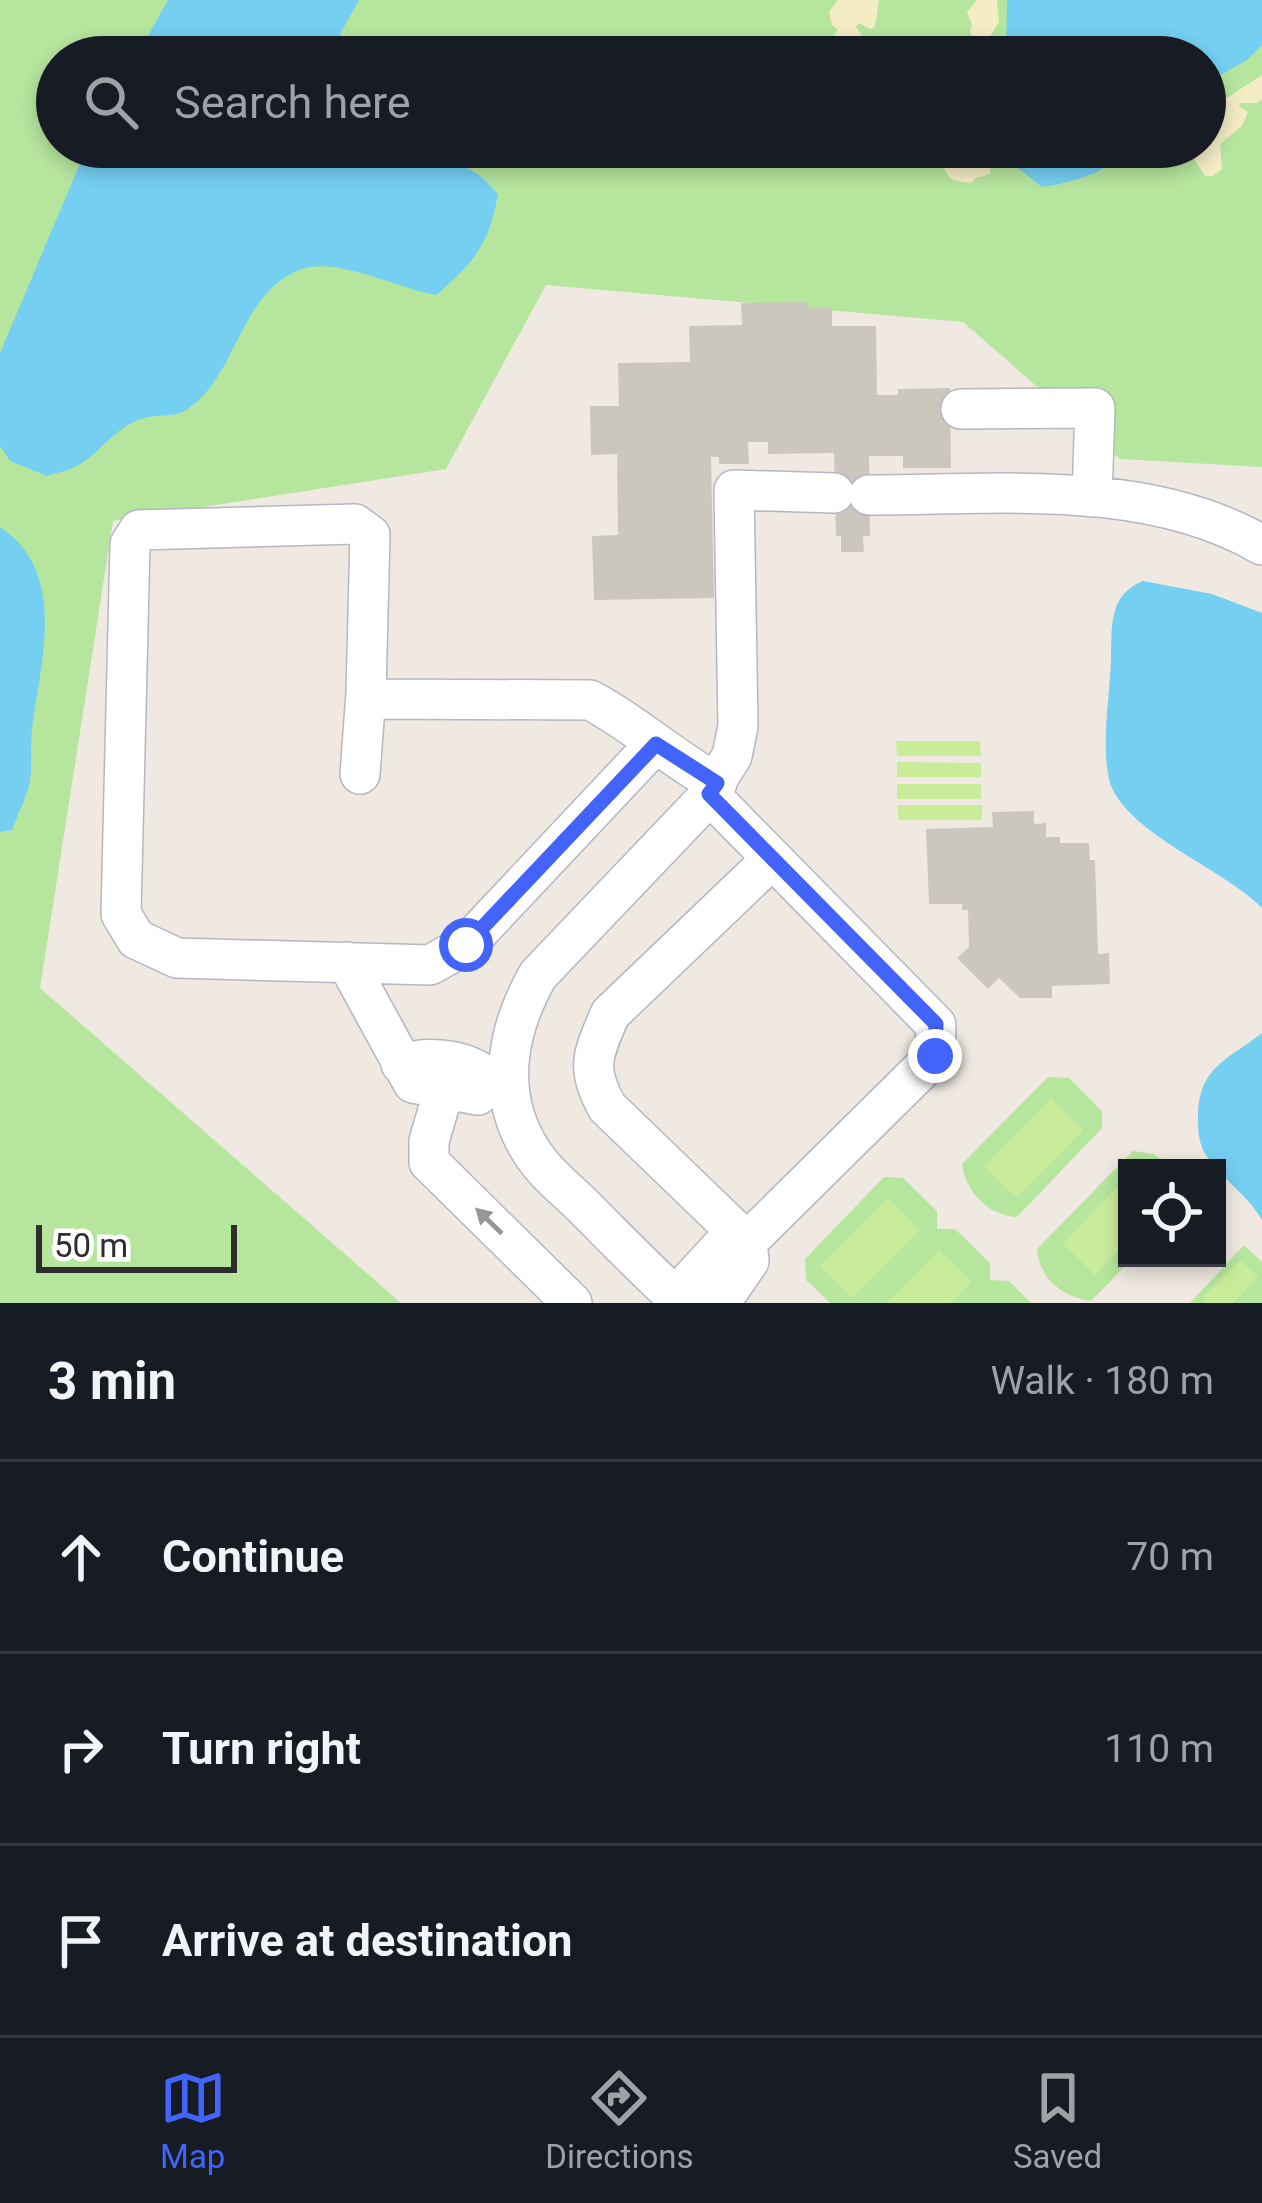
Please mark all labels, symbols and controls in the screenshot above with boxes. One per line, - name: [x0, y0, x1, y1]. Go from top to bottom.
- search box: [36, 36, 1226, 168]
- icon: search: [78, 69, 144, 135]
- text: Search here: [174, 76, 411, 129]
- route start: [439, 918, 493, 972]
- route end: [908, 1029, 962, 1083]
- map controls: [1118, 1159, 1226, 1267]
- button: locate: [1118, 1159, 1226, 1267]
- one-way arrow: [475, 1207, 503, 1235]
- scale bar: [36, 1219, 237, 1272]
- text: 50 m: [54, 1226, 128, 1265]
- text: 3 min: [48, 1352, 176, 1411]
- text: Walk · 180 m: [990, 1358, 1214, 1404]
- icon: ahead: [48, 1524, 114, 1590]
- text: Continue: [162, 1530, 344, 1583]
- text: 70 m: [1126, 1534, 1214, 1580]
- icon: right: [48, 1716, 114, 1782]
- text: Turn right: [162, 1722, 361, 1775]
- text: 110 m: [1104, 1726, 1214, 1772]
- icon: arrive: [48, 1908, 114, 1974]
- text: Arrive at destination: [162, 1914, 573, 1967]
- tab: Map: [160, 2065, 226, 2176]
- tab: Directions: [545, 2065, 694, 2176]
- tab: Saved: [1013, 2065, 1102, 2176]

